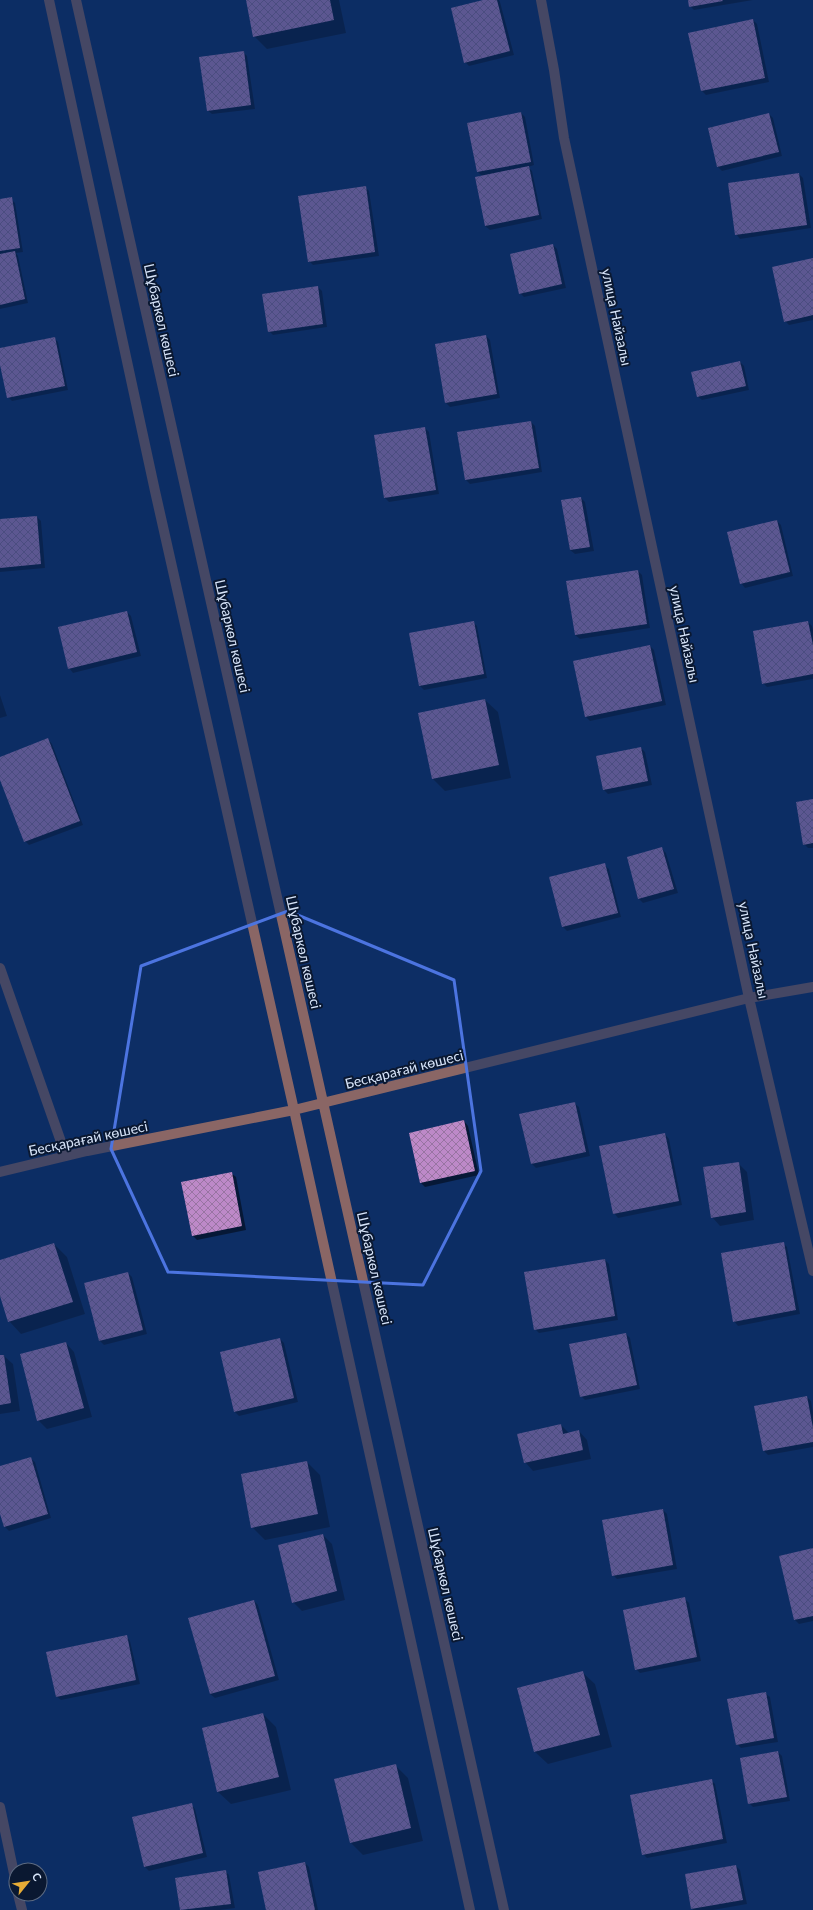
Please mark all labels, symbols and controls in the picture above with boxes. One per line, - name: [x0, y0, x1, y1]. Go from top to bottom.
- street label: Шұбаркөл көшесі: [141, 262, 183, 378]
- street label: улица Найзалы: [598, 267, 636, 367]
- street label: Шұбаркөл көшесі: [212, 578, 254, 694]
- street label: улица Найзалы: [666, 584, 704, 684]
- street label: Шұбаркөл көшесі: [283, 894, 325, 1010]
- street label: улица Найзалы: [735, 900, 773, 1000]
- street label: Бесқарағай көшесі: [343, 1046, 465, 1092]
- street label: Бесқарағай көшесі: [27, 1117, 149, 1159]
- street label: Шұбаркөл көшесі: [354, 1210, 396, 1326]
- street label: Шұбаркөл көшесі: [425, 1526, 467, 1642]
- north arrow: [8, 1862, 48, 1902]
- text: С: [30, 1870, 45, 1884]

